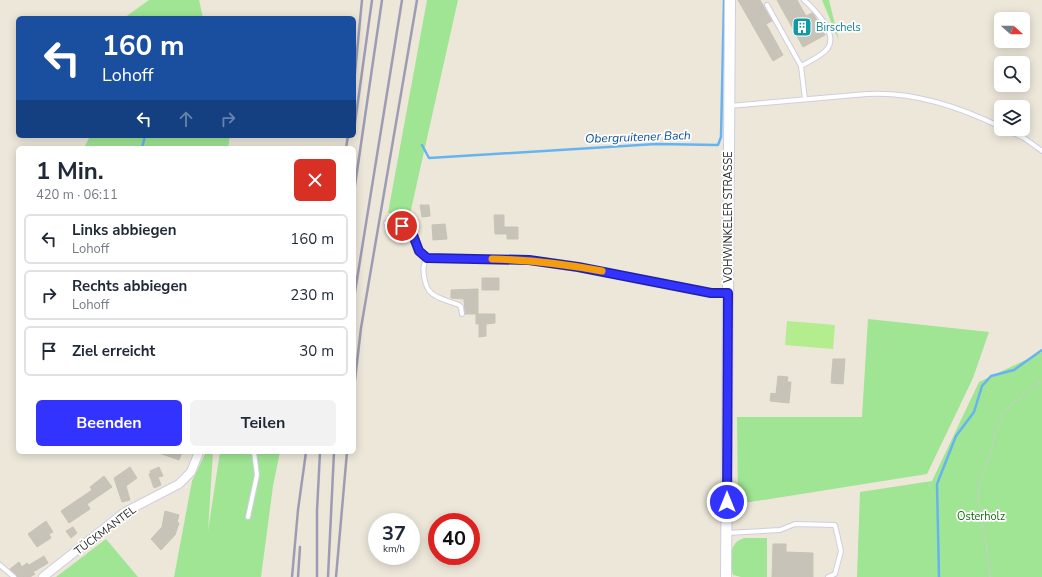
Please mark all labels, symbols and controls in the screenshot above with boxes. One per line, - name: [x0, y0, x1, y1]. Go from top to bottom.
- north arrow: [994, 12, 1030, 48]
- map controls: [994, 12, 1030, 136]
- building icon: Birschels: [791, 16, 813, 38]
- place label: Birschels: [816, 20, 861, 35]
- text: 160 m: [102, 27, 185, 65]
- icon: left: [36, 32, 88, 84]
- button: search: [994, 56, 1030, 92]
- text: Lohoff: [102, 63, 154, 87]
- button: layers: [994, 100, 1030, 136]
- icon: left: [133, 108, 155, 130]
- icon: ahead: [175, 108, 197, 130]
- icon: right: [217, 108, 239, 130]
- water label: Obergruitener Bach: [585, 127, 691, 147]
- street label: VOHWINKELER STRASSE: [721, 151, 736, 284]
- text: 1 Min.: [36, 155, 104, 187]
- button: close: [294, 159, 336, 201]
- text: 420 m · 06:11: [36, 186, 118, 204]
- pin: [385, 209, 419, 243]
- icon: arrive: [391, 215, 413, 237]
- text: Links abbiegen: [72, 220, 176, 240]
- icon: left: [38, 228, 60, 250]
- text: 160 m: [290, 229, 334, 249]
- text: Lohoff: [72, 240, 109, 258]
- text: Rechts abbiegen: [72, 276, 187, 296]
- icon: right: [38, 284, 60, 306]
- text: 230 m: [290, 285, 334, 305]
- text: Lohoff: [72, 296, 109, 314]
- icon: arrive: [38, 340, 60, 362]
- text: Ziel erreicht: [72, 341, 155, 361]
- text: 30 m: [299, 341, 334, 361]
- button: Beenden: [36, 400, 182, 446]
- button: Teilen: [190, 400, 336, 446]
- position arrow: [706, 481, 748, 523]
- street label: TÜCKMANTEL: [71, 502, 139, 559]
- park label: Osterholz: [957, 509, 1005, 524]
- speed limit sign: 40: [428, 513, 480, 565]
- text: 37: [382, 520, 406, 547]
- text: km/h: [383, 542, 405, 556]

